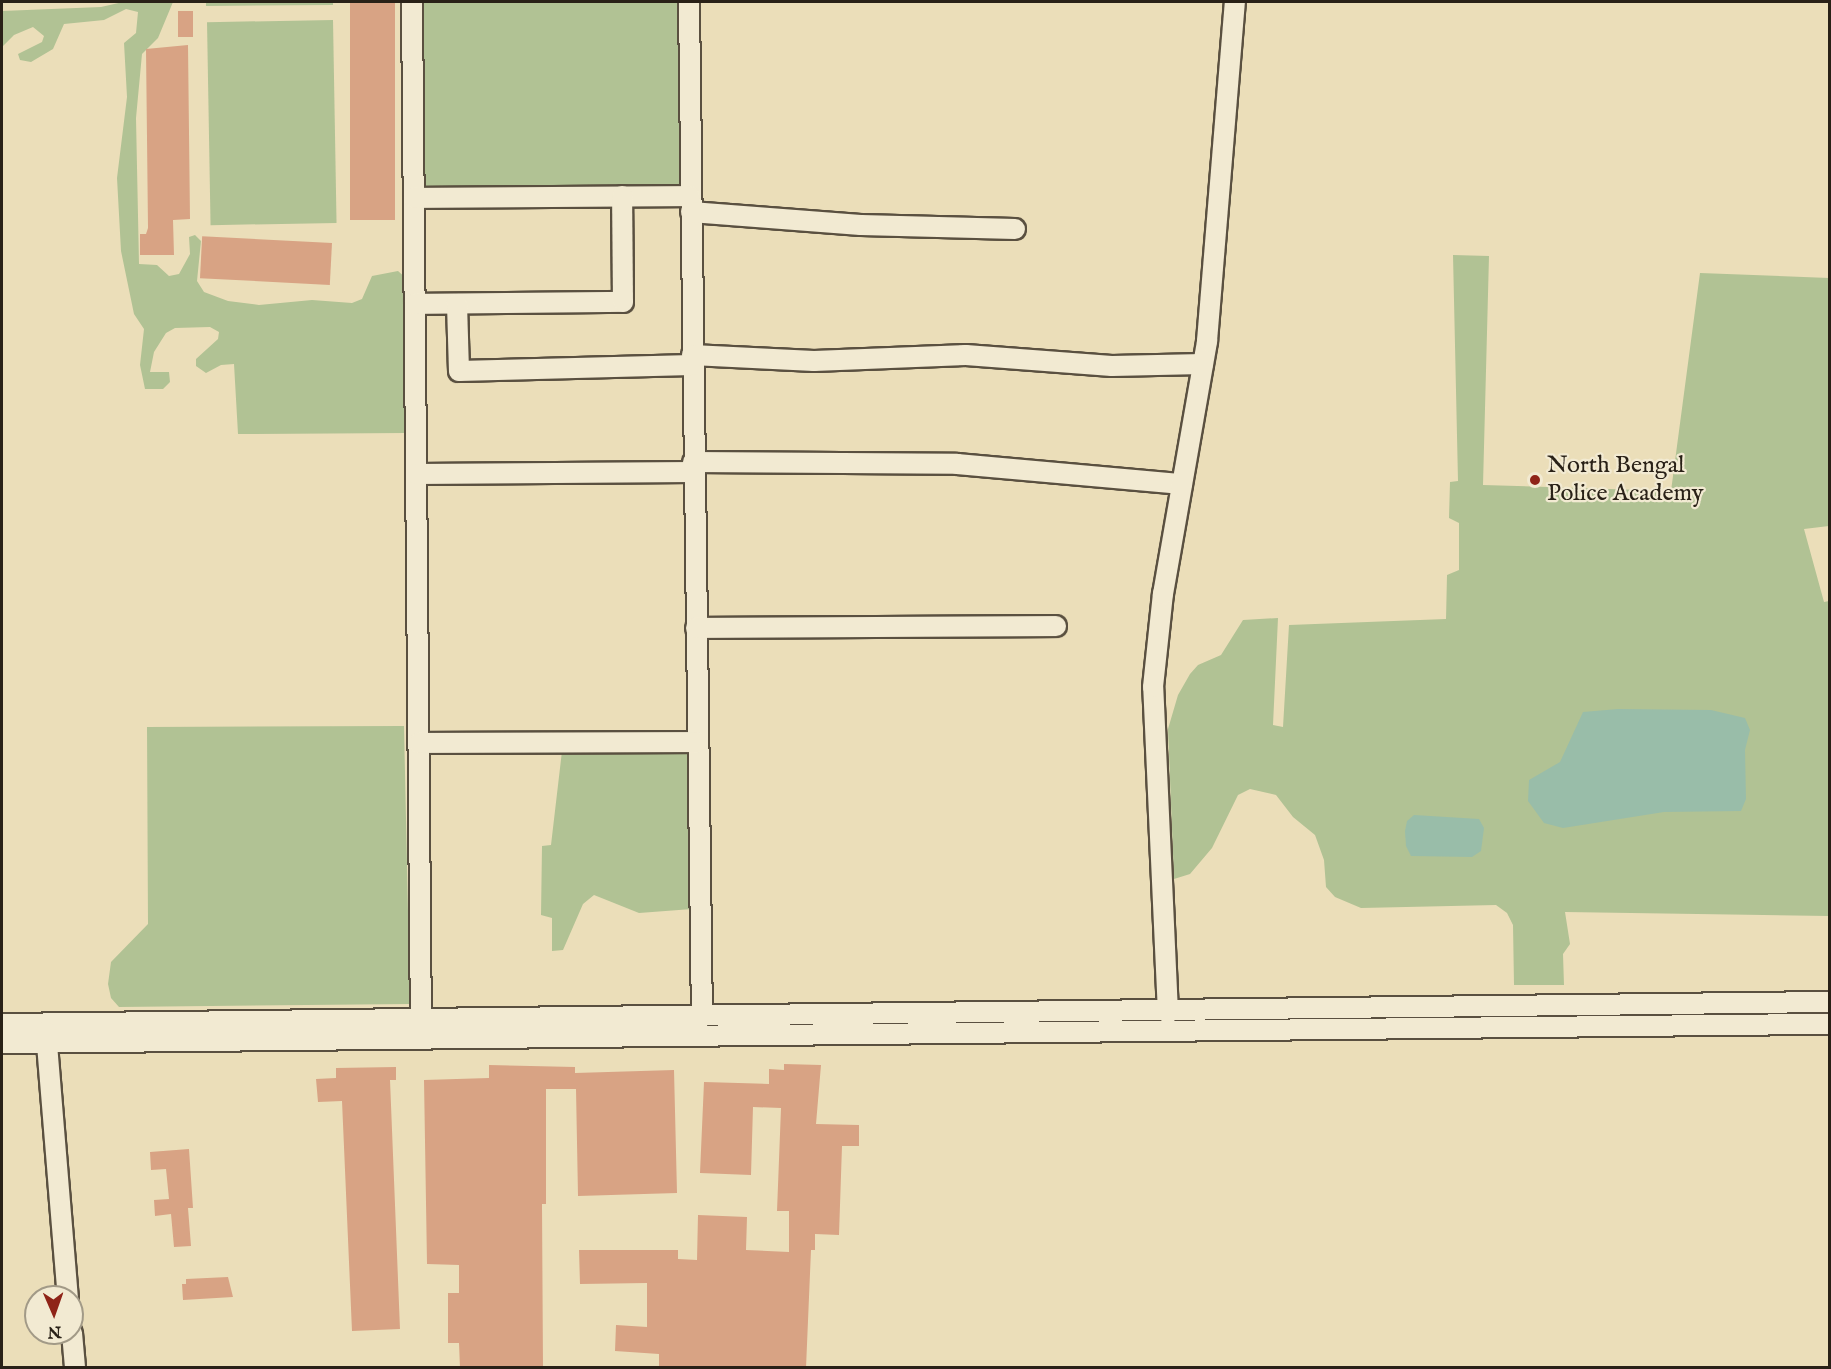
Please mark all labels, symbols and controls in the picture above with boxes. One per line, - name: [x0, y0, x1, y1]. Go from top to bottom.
- place label: North Bengal Police Academy: [1547, 452, 1704, 508]
- marker: North Bengal Police Academy: [1528, 473, 1542, 487]
- north arrow: [24, 1285, 84, 1345]
- text: N: [47, 1321, 62, 1341]

